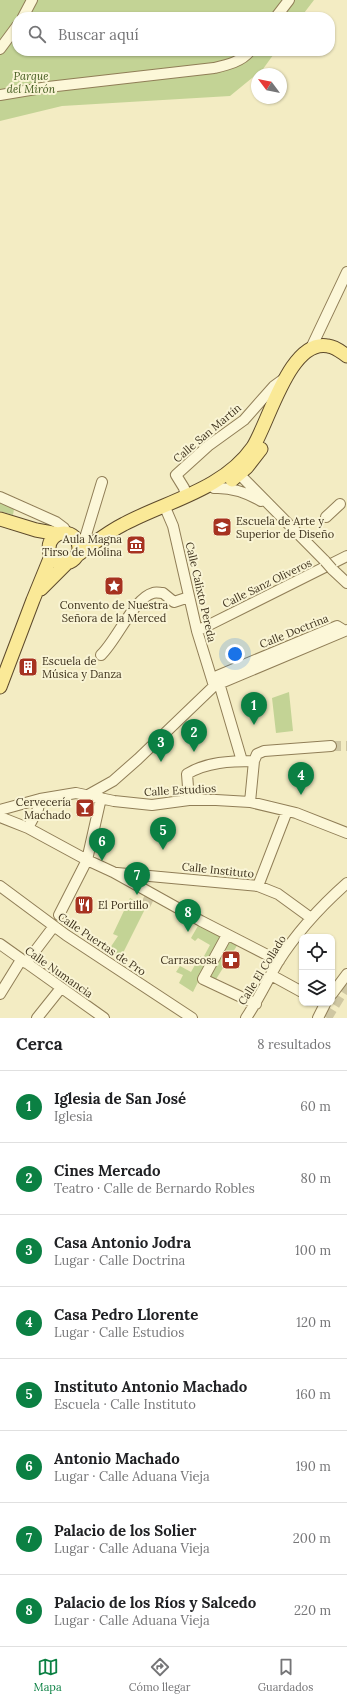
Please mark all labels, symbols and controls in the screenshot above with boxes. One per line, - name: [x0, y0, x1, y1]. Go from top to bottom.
- search box: [12, 12, 335, 56]
- icon: search: [26, 23, 48, 45]
- text: Buscar aquí: [58, 25, 139, 44]
- north arrow: [251, 68, 287, 104]
- park label: Parque del Mirón: [7, 69, 55, 96]
- street label: Calle San Martín: [170, 400, 244, 465]
- place label: Escuela de Arte y Superior de Diseño: [236, 514, 334, 541]
- school or university icon: Escuela de Arte y Superior de Diseño: [211, 516, 233, 538]
- place label: Aula Magna Tirso de Molina: [42, 532, 122, 559]
- museum icon: Aula Magna Tirso de Molina: [125, 534, 147, 556]
- street label: Calle Calixto Pereda: [183, 541, 219, 644]
- street label: Calle Sanz Oliveros: [220, 555, 314, 611]
- place icon: Convento de Nuestra Señora de la Merced: [103, 575, 125, 597]
- place label: Convento de Nuestra Señora de la Merced: [60, 598, 168, 625]
- street label: Calle Doctrina: [257, 611, 331, 651]
- your location: [225, 644, 245, 664]
- place label: Escuela de Música y Danza: [42, 654, 122, 681]
- building icon: Escuela de Música y Danza: [17, 656, 39, 678]
- pin: 1: [241, 692, 267, 725]
- pin: 2: [181, 719, 207, 752]
- pin: 3: [148, 729, 174, 762]
- pin: 4: [288, 762, 314, 795]
- street label: Calle Estudios: [144, 781, 216, 799]
- place label: Cervecería Machado: [16, 795, 71, 822]
- bar icon: Cervecería Machado: [74, 797, 96, 819]
- pin: 5: [150, 817, 176, 850]
- pin: 6: [89, 828, 115, 861]
- street label: Calle Instituto: [181, 859, 255, 881]
- pin: 7: [124, 862, 150, 895]
- restaurant icon: El Portillo: [73, 894, 95, 916]
- place label: El Portillo: [98, 898, 148, 912]
- pin: 8: [175, 899, 201, 932]
- street label: Calle Puertas de Pro: [55, 909, 149, 979]
- street label: Calle El Collado: [235, 932, 289, 1008]
- map controls: [299, 934, 335, 1006]
- button: locate: [299, 934, 335, 970]
- street label: Calle Numancia: [22, 943, 96, 1001]
- pharmacy icon: Carrascosa: [220, 949, 242, 971]
- place label: Carrascosa: [160, 953, 217, 967]
- button: layers: [299, 970, 335, 1006]
- text: Cerca: [16, 1033, 63, 1055]
- text: 8 resultados: [257, 1036, 331, 1053]
- text: Iglesia de San José: [54, 1089, 186, 1108]
- text: 1: [26, 1098, 32, 1115]
- text: 60 m: [300, 1098, 331, 1115]
- text: Iglesia: [54, 1108, 93, 1125]
- text: Cines Mercado: [54, 1161, 161, 1180]
- text: 2: [26, 1170, 32, 1187]
- text: 80 m: [301, 1170, 331, 1187]
- text: Teatro · Calle de Bernardo Robles: [54, 1180, 255, 1197]
- text: Casa Antonio Jodra: [54, 1233, 191, 1252]
- text: 3: [25, 1242, 33, 1259]
- text: 100 m: [295, 1242, 331, 1259]
- text: Lugar · Calle Doctrina: [54, 1252, 185, 1269]
- text: Casa Pedro Llorente: [54, 1305, 198, 1324]
- text: 4: [25, 1314, 33, 1331]
- text: 120 m: [296, 1314, 331, 1331]
- text: Lugar · Calle Estudios: [54, 1324, 184, 1341]
- text: Instituto Antonio Machado: [54, 1377, 247, 1396]
- text: 5: [25, 1386, 33, 1403]
- text: 160 m: [296, 1386, 331, 1403]
- text: Escuela · Calle Instituto: [54, 1396, 196, 1413]
- text: Antonio Machado: [54, 1449, 180, 1468]
- text: 6: [25, 1458, 33, 1475]
- text: 190 m: [296, 1458, 331, 1475]
- text: Lugar · Calle Aduana Vieja: [54, 1468, 210, 1485]
- text: Palacio de los Solier: [54, 1521, 197, 1540]
- text: 7: [26, 1530, 32, 1547]
- text: 200 m: [293, 1530, 331, 1547]
- text: Lugar · Calle Aduana Vieja: [54, 1540, 210, 1557]
- text: Palacio de los Ríos y Salcedo: [54, 1593, 256, 1612]
- text: 8: [25, 1602, 33, 1619]
- text: 220 m: [294, 1602, 331, 1619]
- text: Lugar · Calle Aduana Vieja: [54, 1612, 210, 1629]
- tab: Mapa: [34, 1656, 62, 1694]
- tab: Cómo llegar: [129, 1656, 191, 1694]
- tab: Guardados: [258, 1656, 313, 1694]

